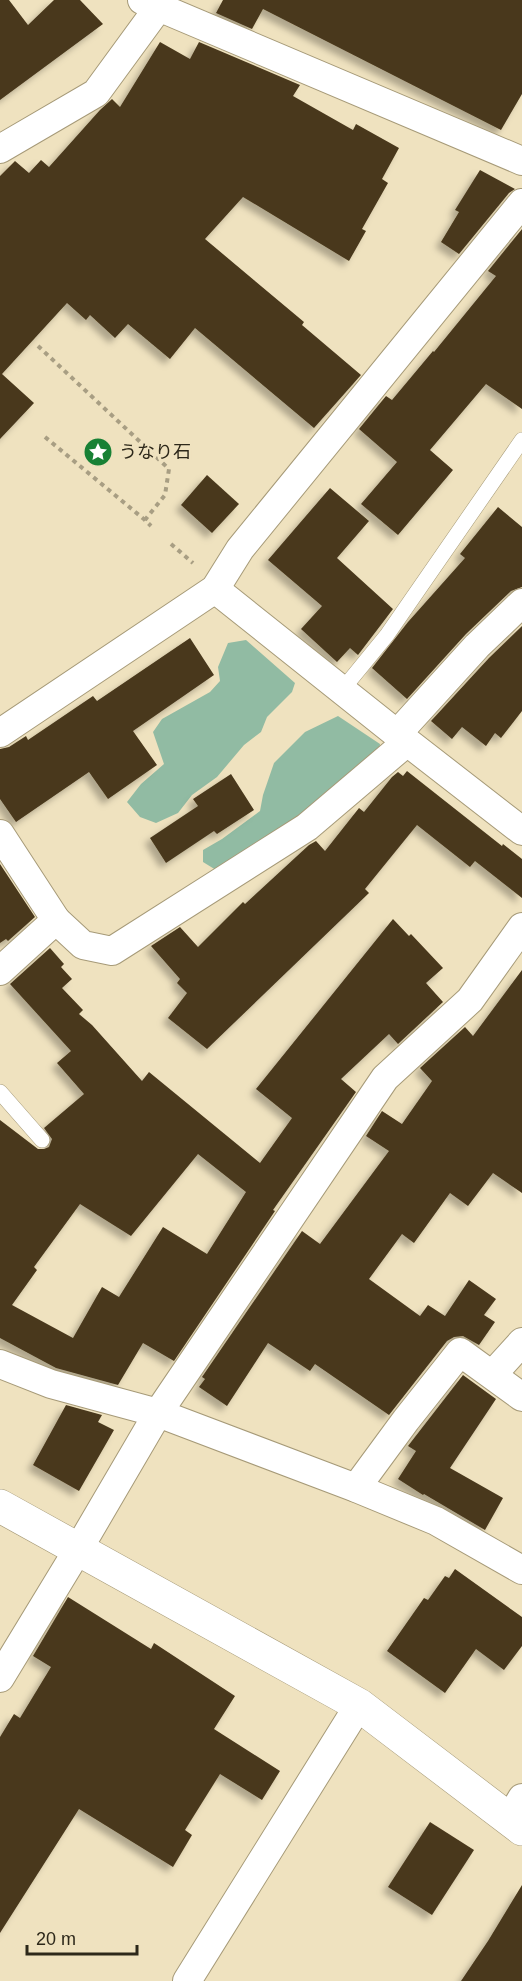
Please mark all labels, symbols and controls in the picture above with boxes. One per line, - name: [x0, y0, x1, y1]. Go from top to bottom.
- place icon: うなり石: [82, 436, 114, 468]
- place label: うなり石: [119, 442, 191, 462]
- scale bar: [27, 1918, 136, 1956]
- text: 20 m: [36, 1929, 76, 1949]

